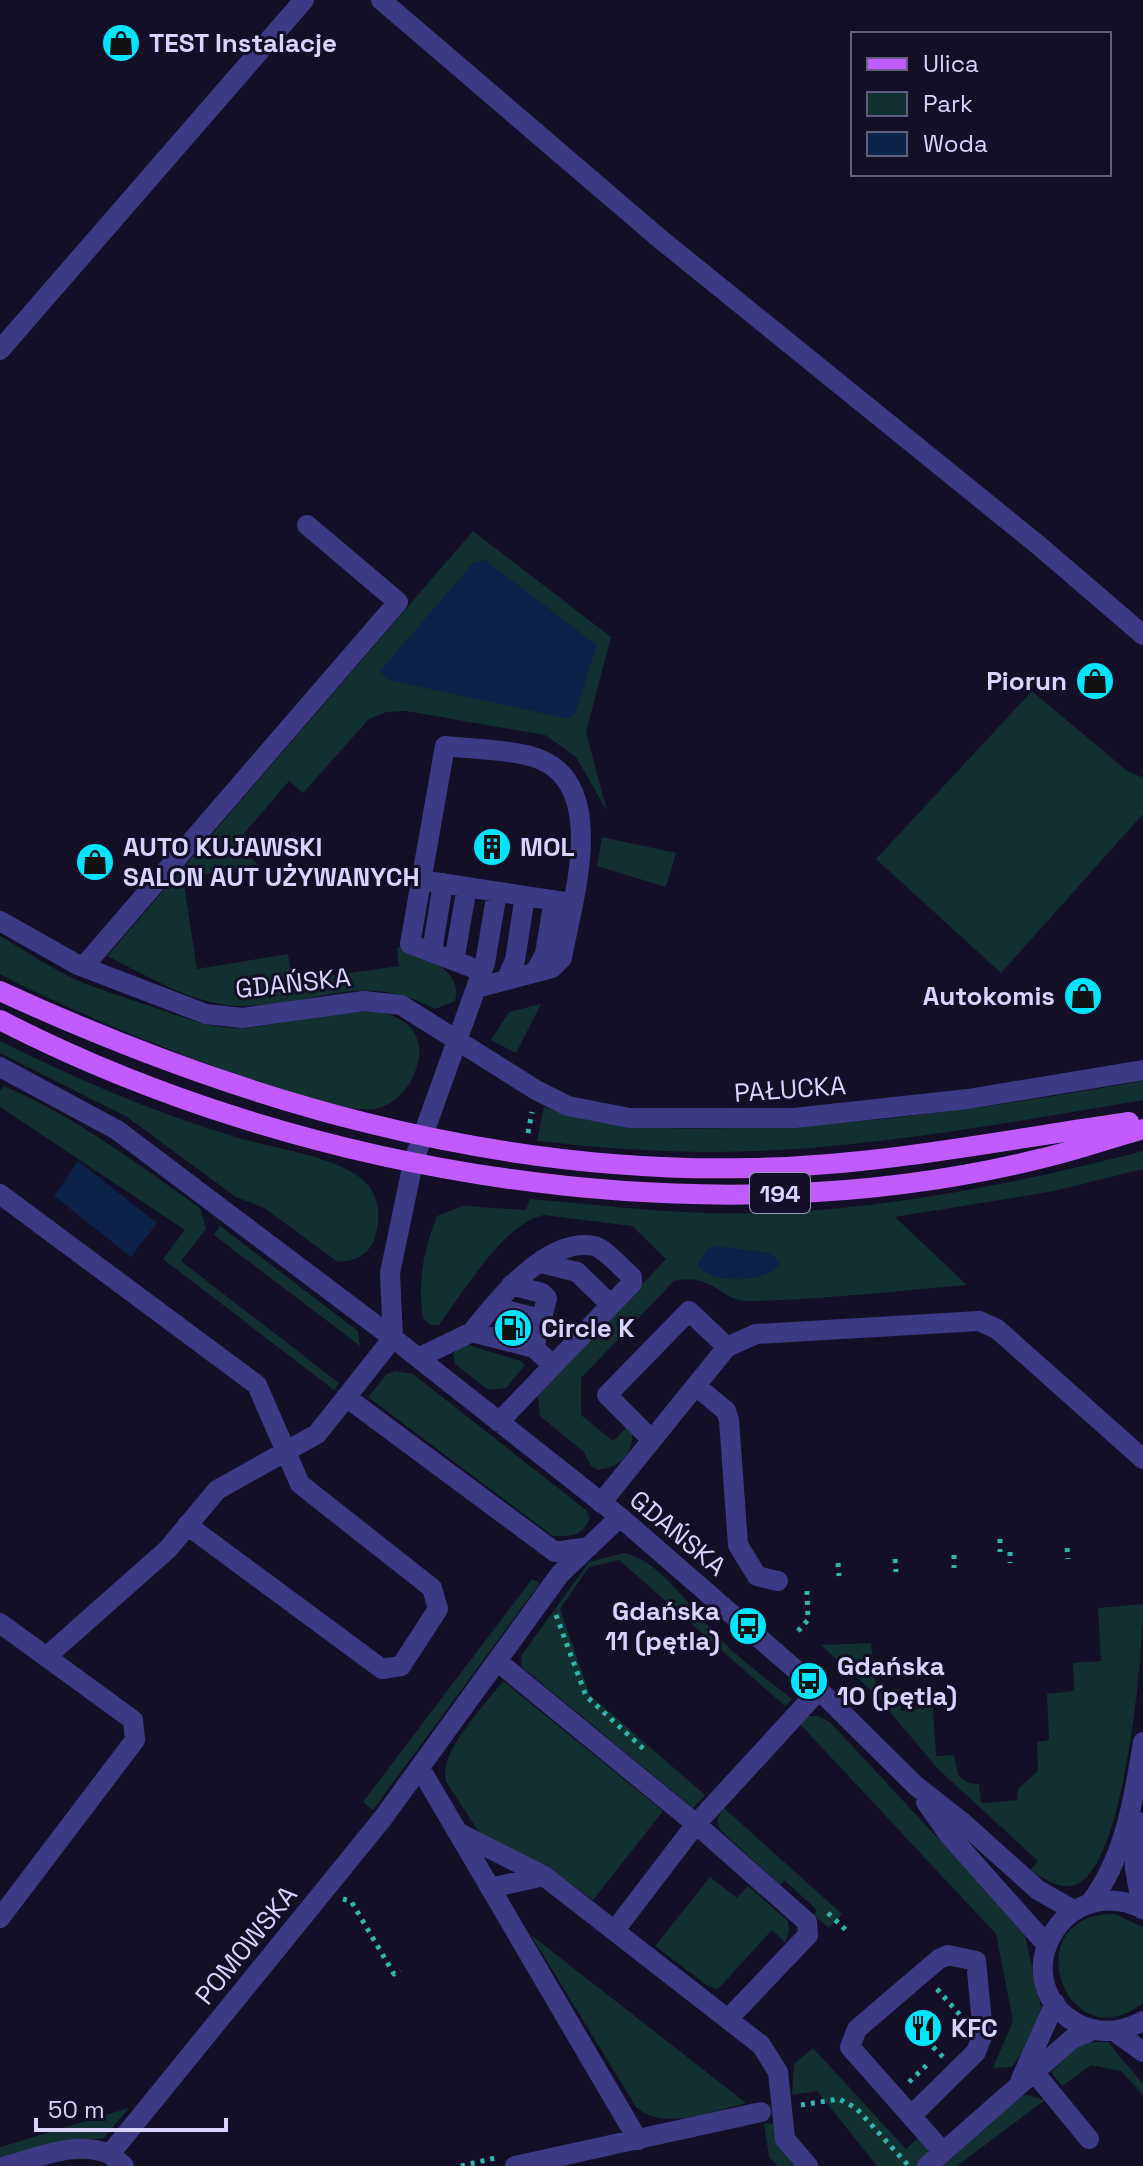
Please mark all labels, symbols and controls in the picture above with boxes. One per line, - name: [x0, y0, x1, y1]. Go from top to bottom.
- shop icon: TEST Instalacje: [100, 22, 142, 64]
- place label: TEST Instalacje: [149, 26, 337, 60]
- legend: [851, 32, 1111, 176]
- text: Ulica: [923, 48, 979, 79]
- text: Park: [923, 88, 973, 119]
- text: Woda: [923, 128, 988, 159]
- shop icon: Piorun: [1074, 660, 1116, 702]
- place label: Piorun: [986, 664, 1067, 698]
- building icon: MOL: [471, 826, 513, 868]
- place label: AUTO KUJAWSKI SALON AUT UŻYWANYCH: [123, 830, 420, 894]
- place label: MOL: [520, 830, 575, 864]
- shop icon: AUTO KUJAWSKI SALON AUT UŻYWANYCH: [74, 841, 116, 883]
- street label: GDAŃSKA: [234, 960, 352, 1006]
- shop icon: Autokomis: [1062, 975, 1104, 1017]
- place label: Autokomis: [923, 979, 1055, 1013]
- street label: PAŁUCKA: [733, 1068, 847, 1110]
- road number: 194: [750, 1173, 810, 1213]
- fuel station icon: Circle K: [492, 1307, 534, 1349]
- place label: Circle K: [541, 1311, 635, 1345]
- street label: GDAŃSKA: [623, 1483, 733, 1583]
- place label: Gdańska 11 (pętla): [605, 1594, 720, 1658]
- bus stop icon: Gdańska 11 (pętla): [727, 1605, 769, 1647]
- place label: Gdańska 10 (pętla): [837, 1649, 957, 1713]
- bus stop icon: Gdańska 10 (pętla): [788, 1660, 830, 1702]
- street label: POMOWSKA: [188, 1878, 304, 2012]
- restaurant icon: KFC: [902, 2007, 944, 2049]
- place label: KFC: [951, 2011, 998, 2045]
- scale bar: [36, 2082, 226, 2132]
- text: 50 m: [48, 2094, 105, 2125]

